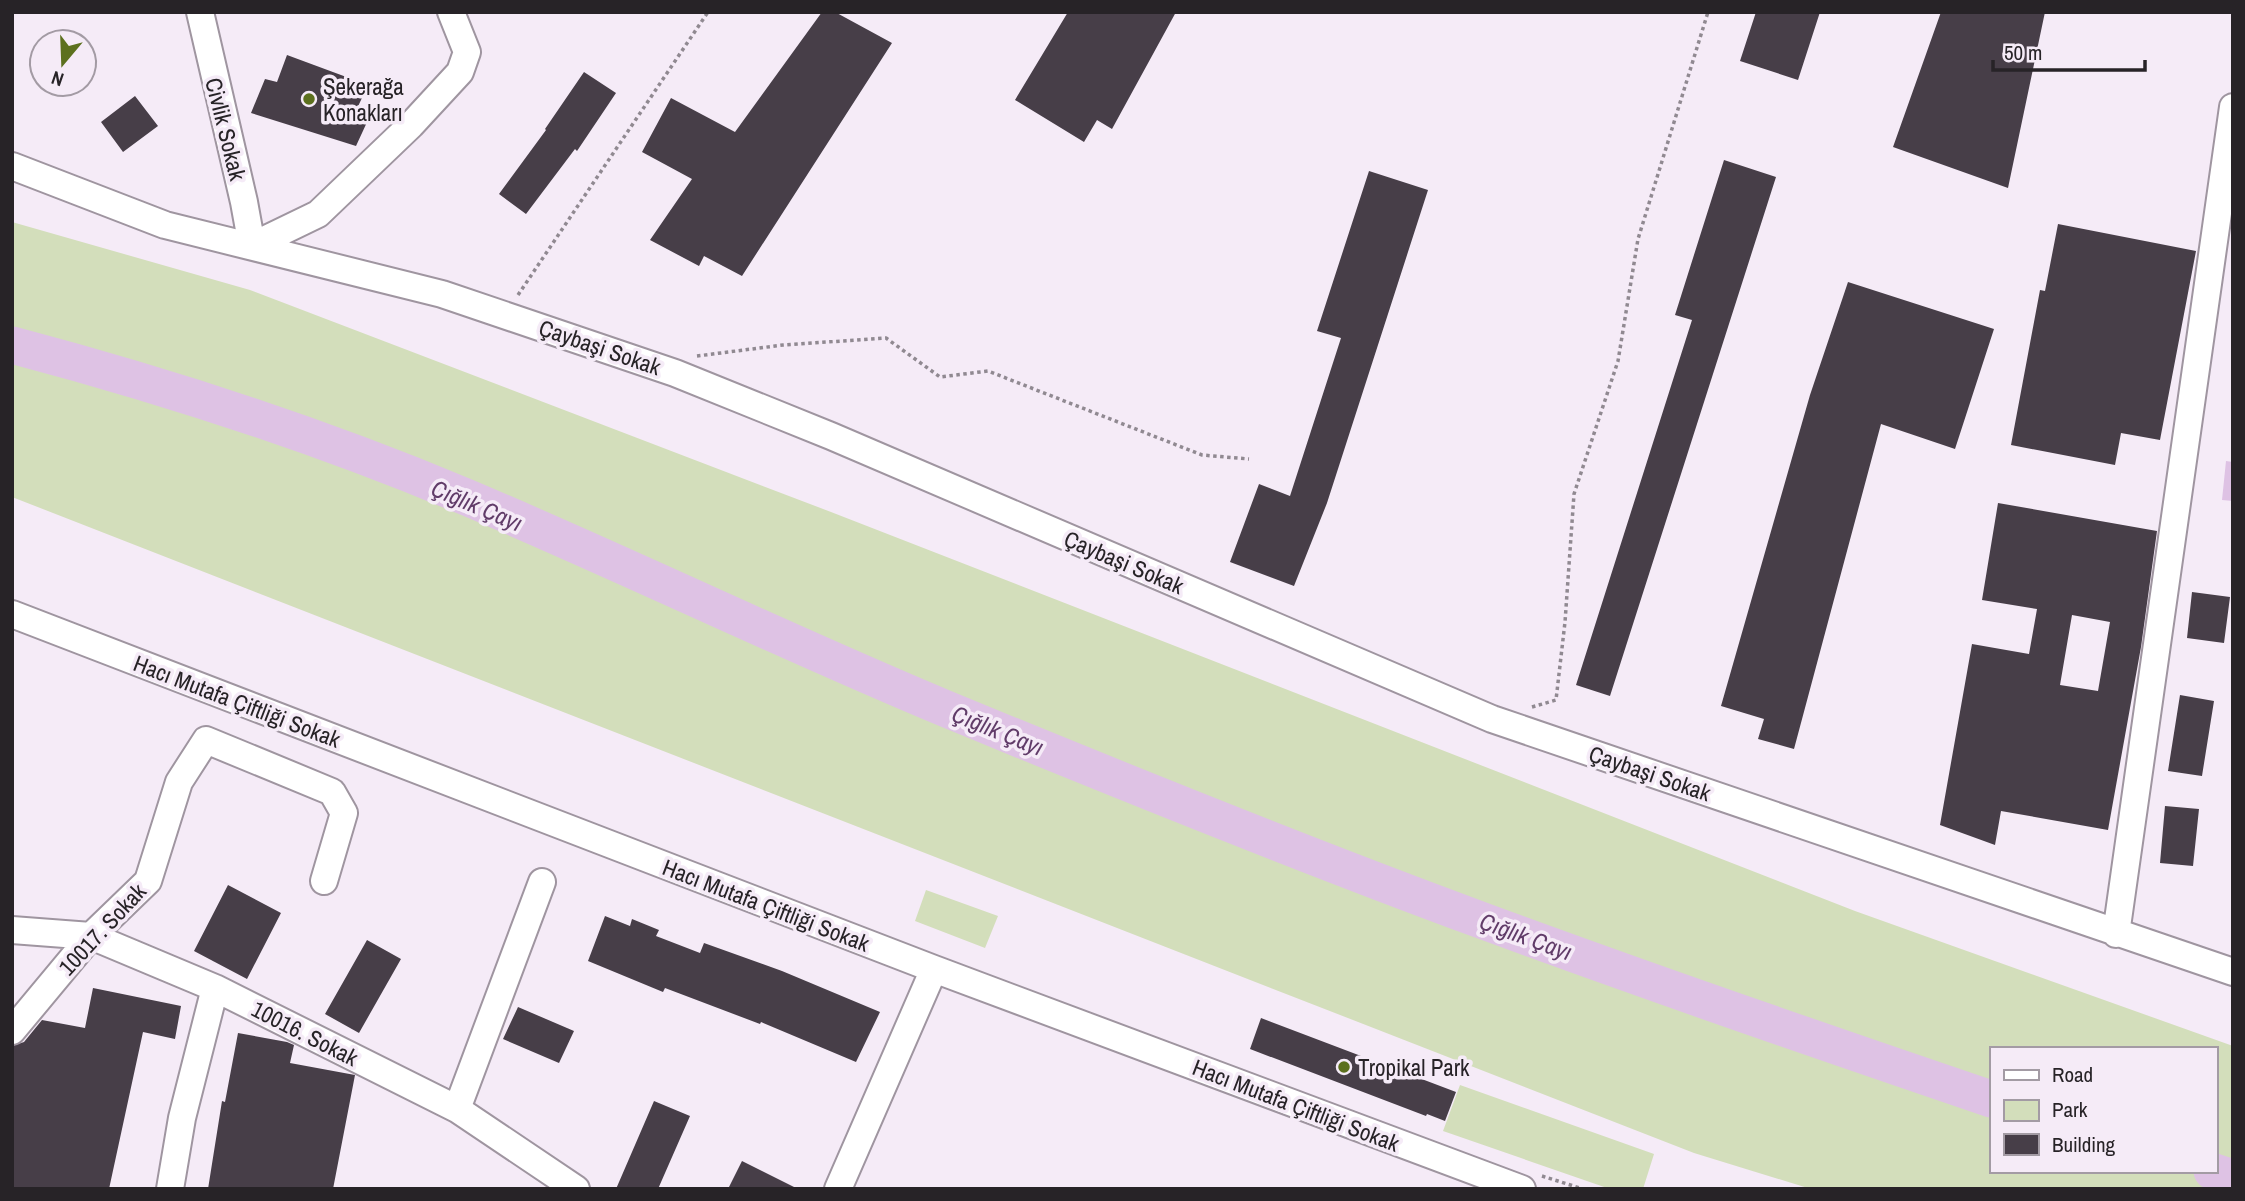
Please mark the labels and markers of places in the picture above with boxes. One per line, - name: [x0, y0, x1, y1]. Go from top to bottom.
- place label: Şekerağa Konakları: [323, 71, 404, 128]
- marker: Şekerağa Konakları: [301, 91, 317, 107]
- place label: Tropikal Park: [1358, 1052, 1470, 1083]
- marker: Tropikal Park: [1336, 1059, 1352, 1075]

